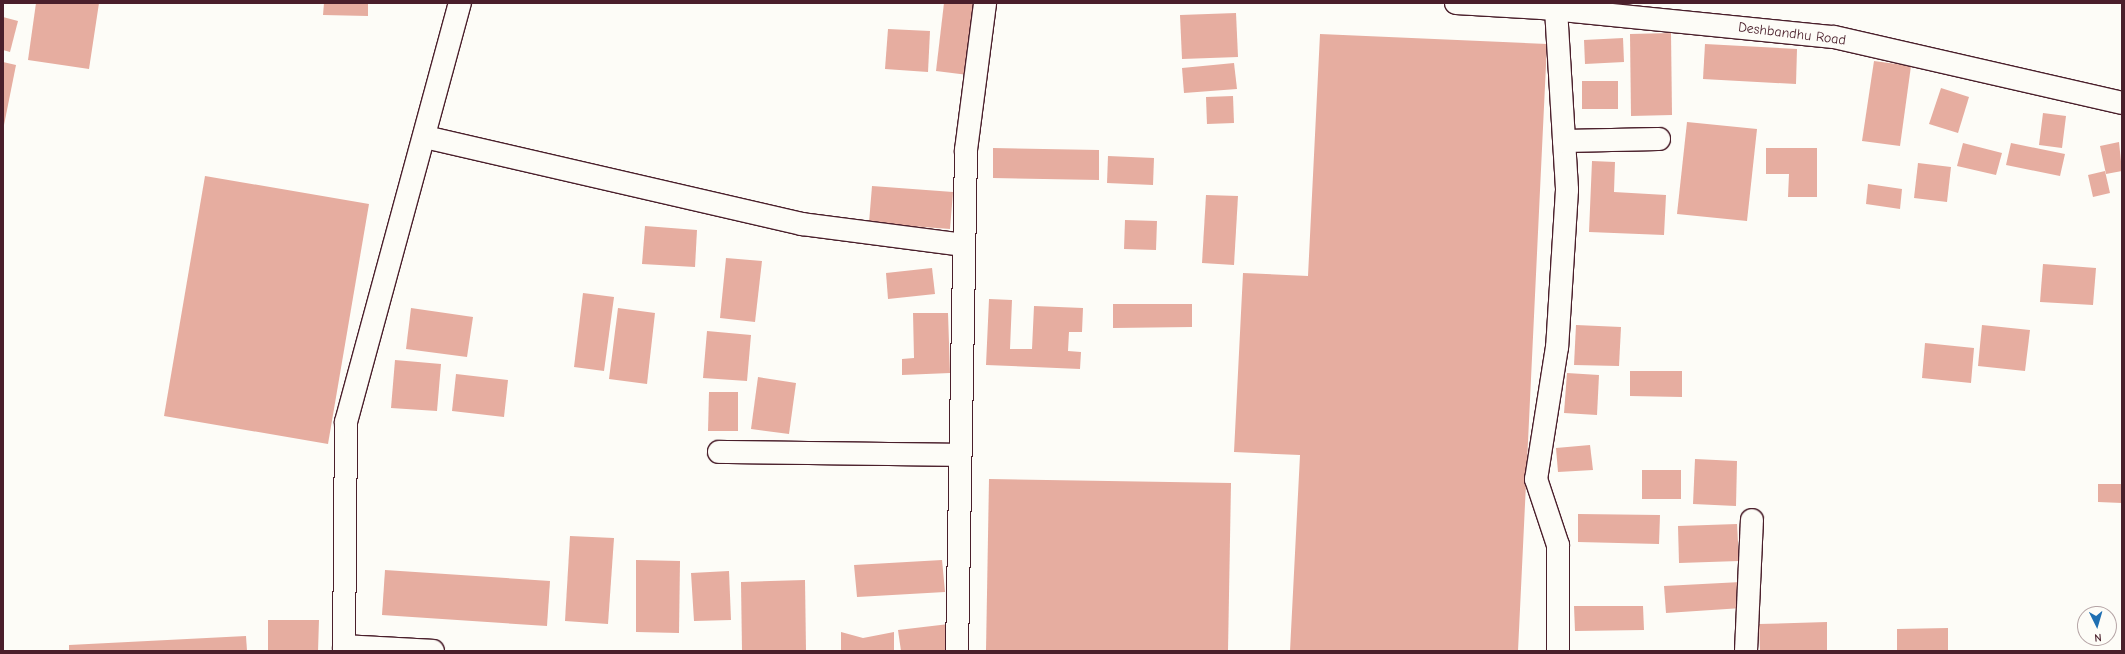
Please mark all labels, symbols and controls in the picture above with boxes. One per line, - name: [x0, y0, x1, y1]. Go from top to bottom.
- street label: Deshbandhu Road: [1737, 19, 1847, 49]
- north arrow: [2077, 606, 2117, 646]
- text: N: [2094, 631, 2102, 644]

